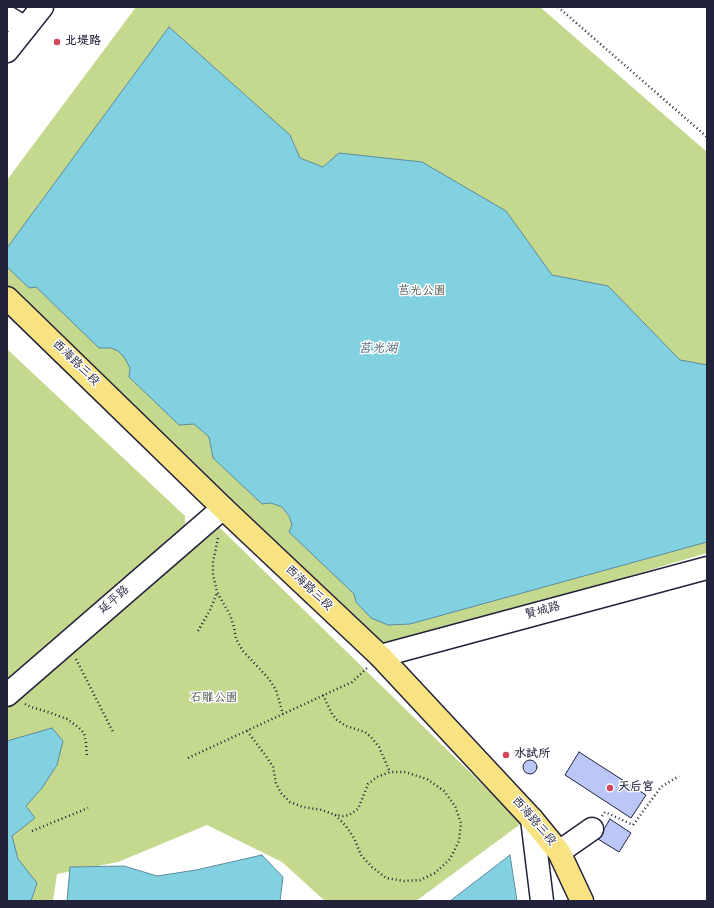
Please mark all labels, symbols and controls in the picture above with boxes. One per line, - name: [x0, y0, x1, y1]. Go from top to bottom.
- place label: 北堤路: [65, 35, 101, 49]
- marker: 北堤路: [52, 37, 62, 47]
- park label: 莒光公園: [398, 285, 446, 299]
- street label: 西海路三段: [48, 338, 102, 390]
- water label: 莒光湖: [359, 342, 397, 358]
- street label: 西海路三段: [281, 563, 335, 615]
- street label: 延平路: [97, 584, 133, 618]
- street label: 賢城路: [524, 600, 562, 624]
- park label: 石雕公園: [190, 692, 238, 706]
- place label: 水試所: [514, 748, 550, 762]
- marker: 水試所: [501, 750, 511, 760]
- place label: 天后宮: [618, 781, 654, 795]
- marker: 天后宮: [605, 783, 615, 793]
- street label: 西海路三段: [508, 795, 558, 849]

